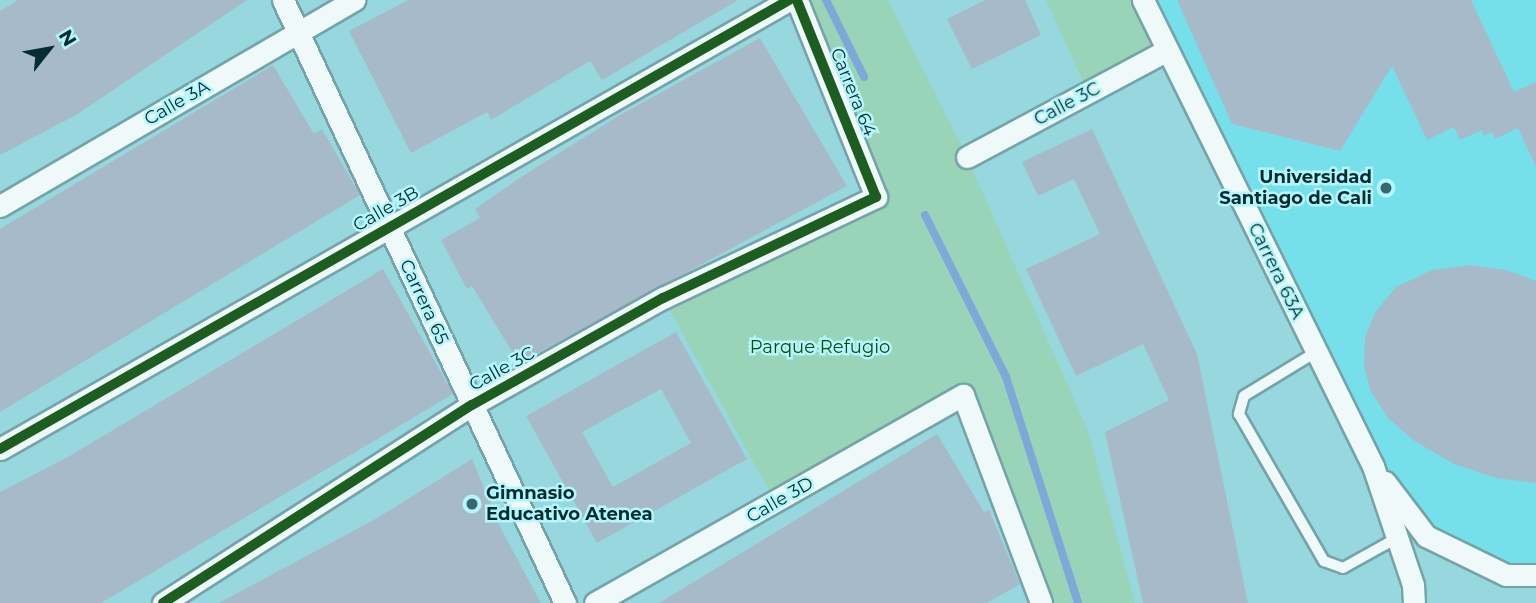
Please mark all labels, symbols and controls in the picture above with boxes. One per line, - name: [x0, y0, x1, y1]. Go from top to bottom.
- north arrow: [14, 14, 84, 84]
- text: N: [54, 25, 81, 50]
- street label: Carrera 64: [826, 45, 880, 139]
- street label: Calle 3A: [141, 76, 213, 130]
- street label: Calle 3C: [1030, 78, 1104, 130]
- place label: Universidad Santiago de Cali: [1219, 167, 1372, 210]
- marker: Universidad Santiago de Cali: [1378, 180, 1394, 196]
- street label: Calle 3B: [349, 182, 423, 236]
- street label: Carrera 63A: [1243, 219, 1309, 323]
- street label: Carrera 65: [395, 256, 453, 348]
- park label: Parque Refugio: [750, 336, 890, 358]
- street label: Calle 3C: [466, 342, 538, 396]
- street label: Calle 3D: [743, 472, 817, 528]
- place label: Gimnasio Educativo Atenea: [486, 483, 652, 526]
- marker: Gimnasio Educativo Atenea: [464, 496, 480, 512]

